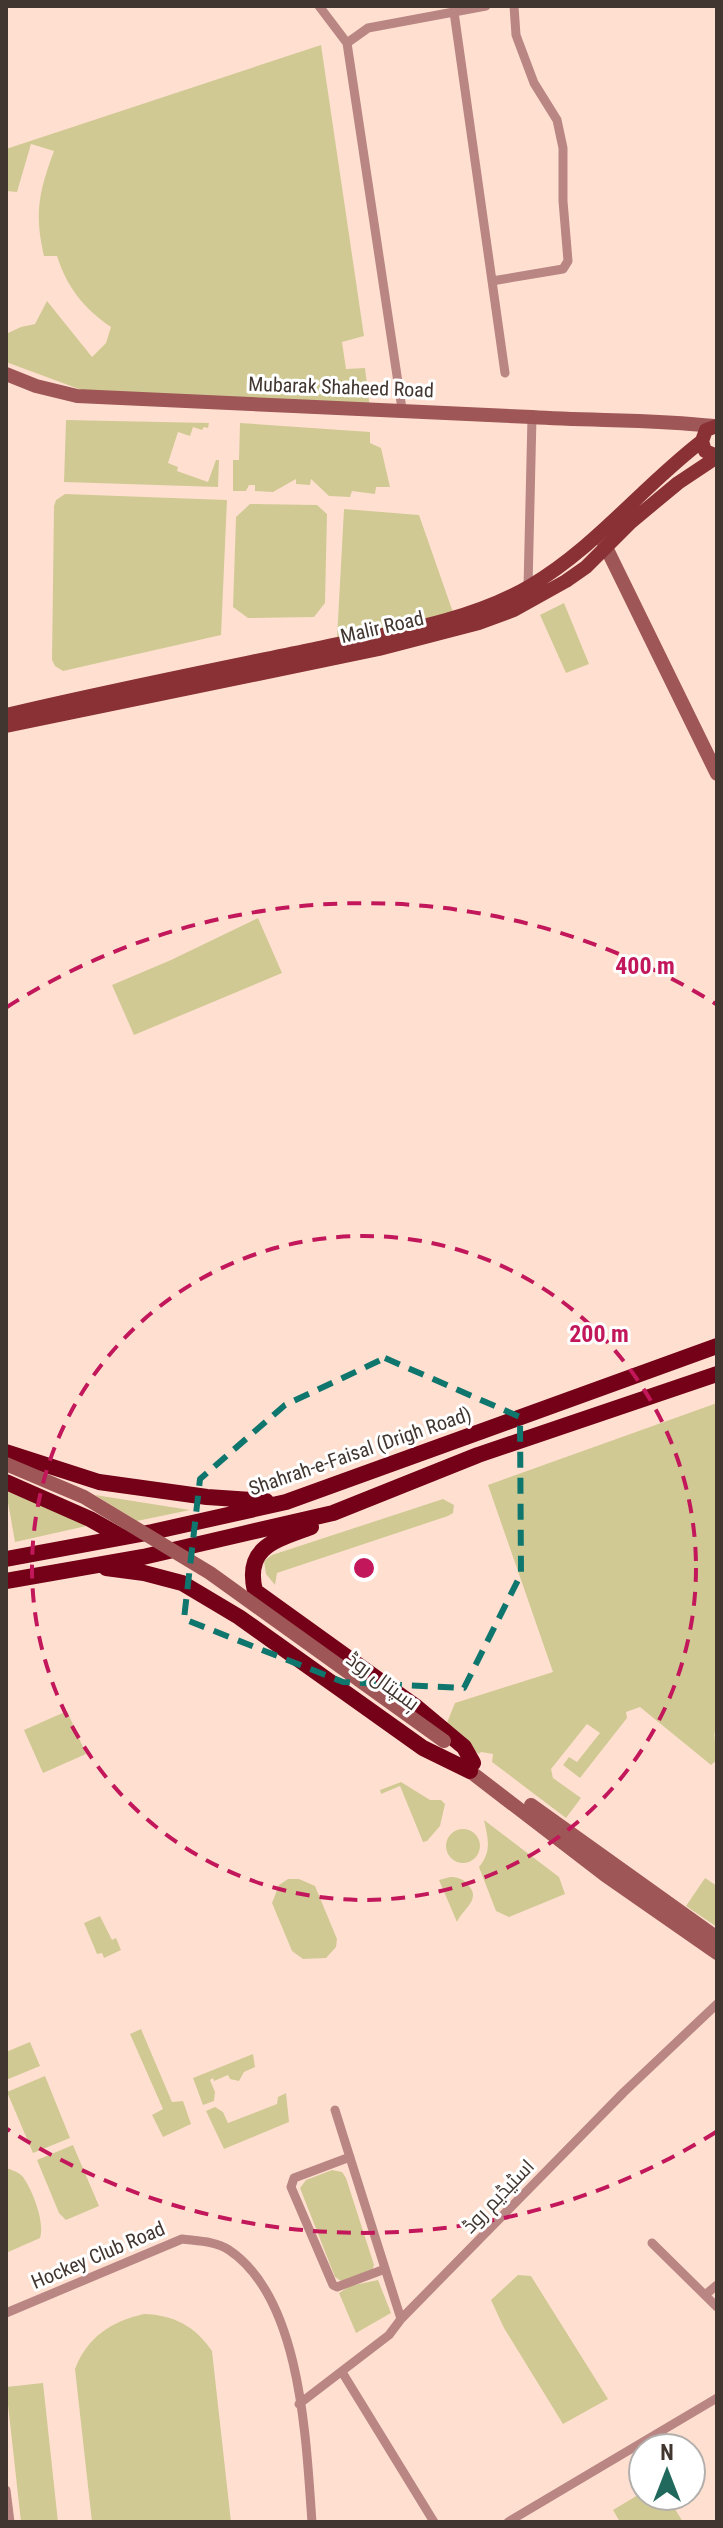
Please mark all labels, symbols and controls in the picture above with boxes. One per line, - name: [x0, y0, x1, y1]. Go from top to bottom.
- street label: Mubarak Shaheed Road: [248, 372, 434, 402]
- street label: Malir Road: [338, 606, 426, 648]
- text: 400 m: [615, 952, 675, 980]
- text: 200 m: [569, 1320, 629, 1348]
- street label: Shahrah-e-Faisal (Drigh Road): [246, 1402, 474, 1500]
- centre of rings: [350, 1554, 378, 1582]
- street label: ہسپتال روڈ: [341, 1647, 424, 1716]
- street label: اسٹیڈیم روڈ: [457, 2154, 540, 2239]
- street label: Hockey Club Road: [28, 2216, 168, 2294]
- north arrow: [627, 2432, 707, 2512]
- text: N: [660, 2440, 674, 2465]

